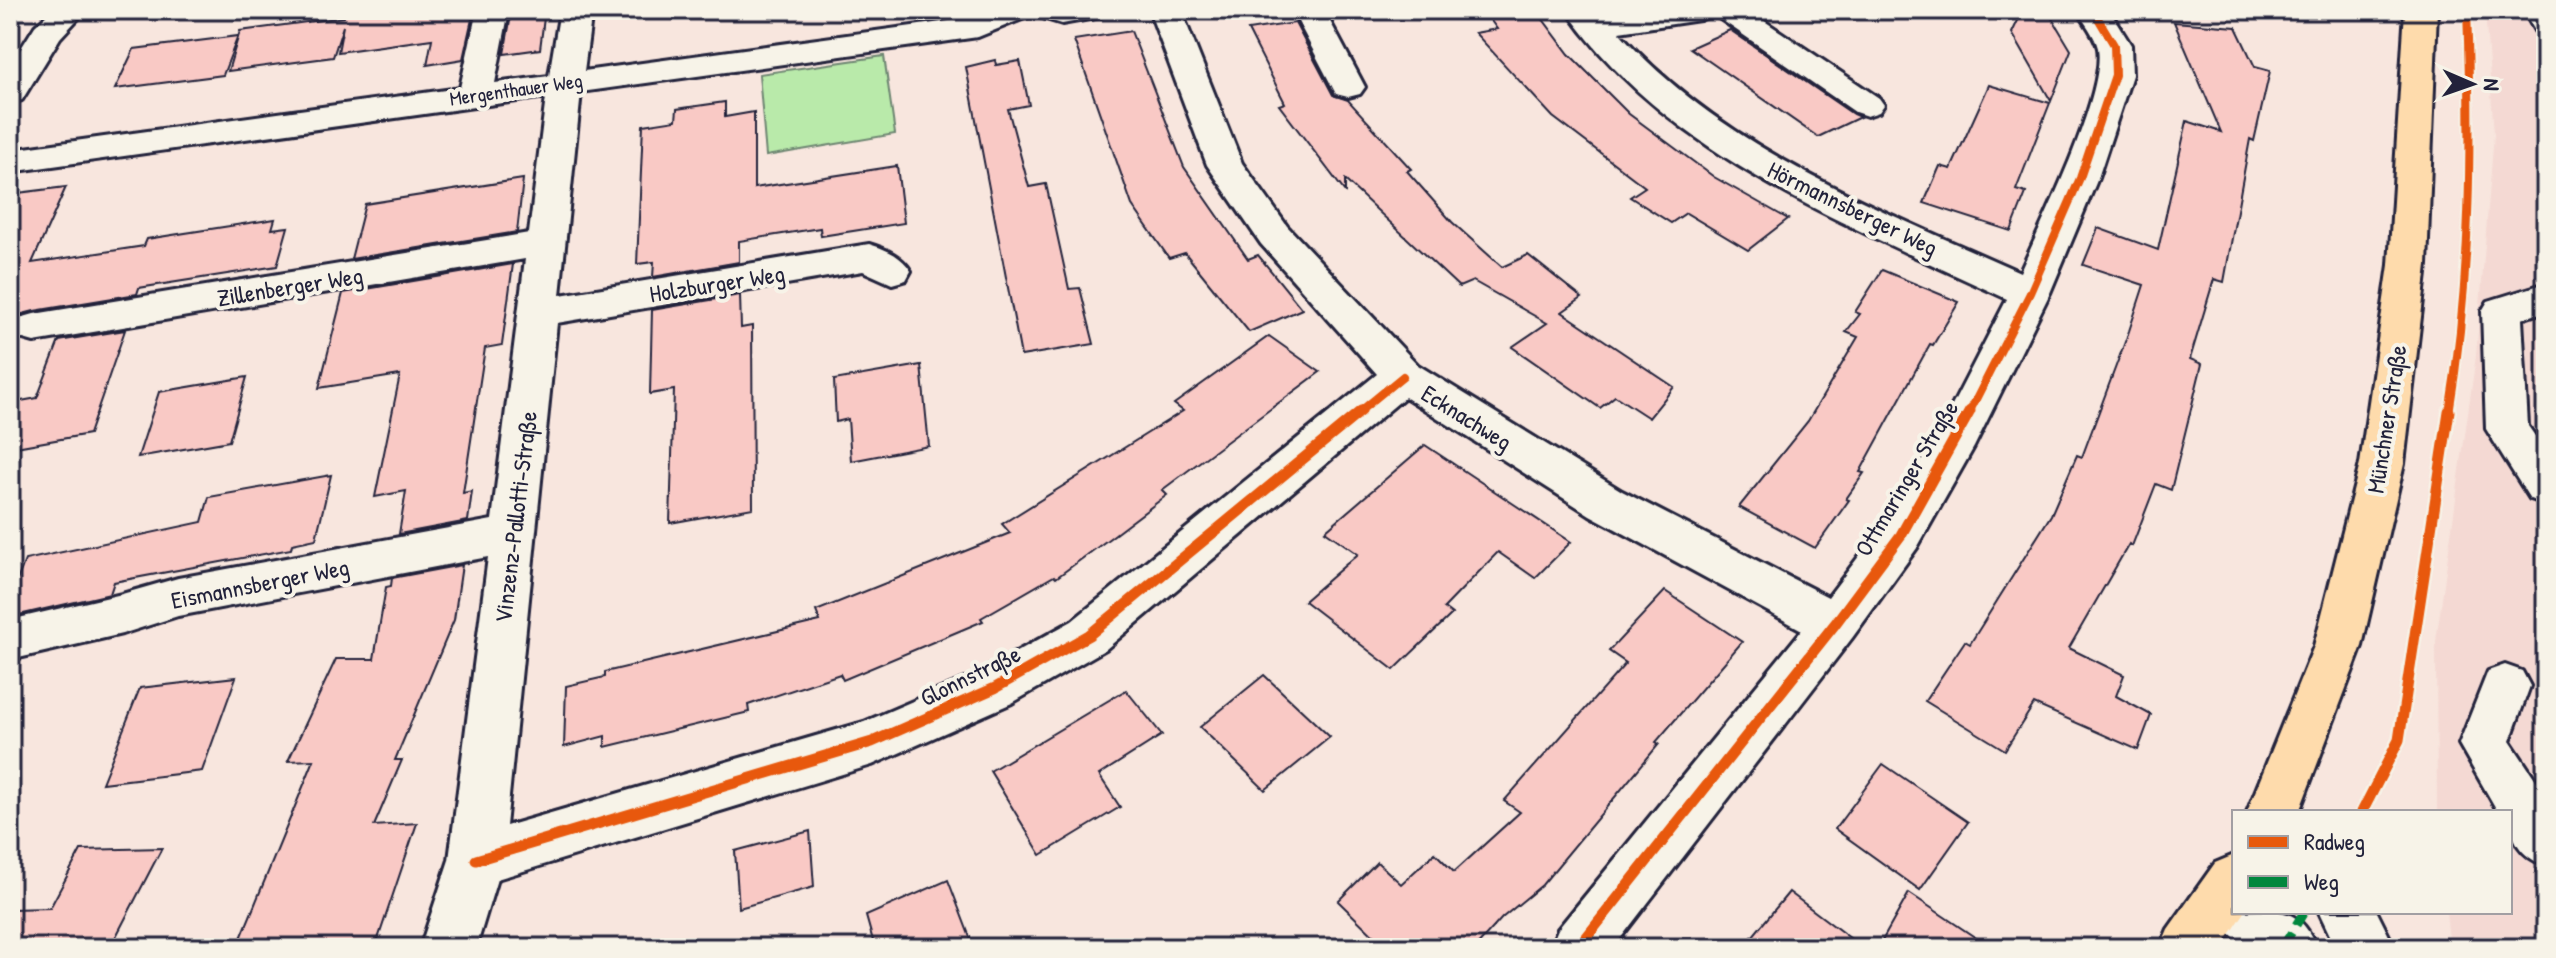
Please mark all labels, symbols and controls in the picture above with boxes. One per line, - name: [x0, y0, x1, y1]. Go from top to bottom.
- north arrow: [2432, 44, 2512, 124]
- street label: Mergenthauer Weg: [448, 66, 584, 112]
- text: N: [2477, 78, 2507, 91]
- street label: Hörmannsberger Weg: [1763, 153, 1943, 263]
- street label: Holzburger Weg: [647, 257, 787, 309]
- street label: Zillenberger Weg: [215, 259, 365, 313]
- street label: Münchner Straße: [2359, 342, 2414, 495]
- street label: Ecknachweg: [1416, 377, 1518, 457]
- street label: Ottmaringer Straße: [1847, 394, 1965, 562]
- street label: Vinzenz-Pallotti-Straße: [486, 409, 544, 625]
- street label: Eismannsberger Weg: [168, 550, 352, 616]
- street label: Glonnstraße: [915, 637, 1026, 713]
- legend: [2232, 810, 2512, 914]
- text: Radweg: [2304, 825, 2365, 857]
- text: Weg: [2304, 865, 2339, 897]

